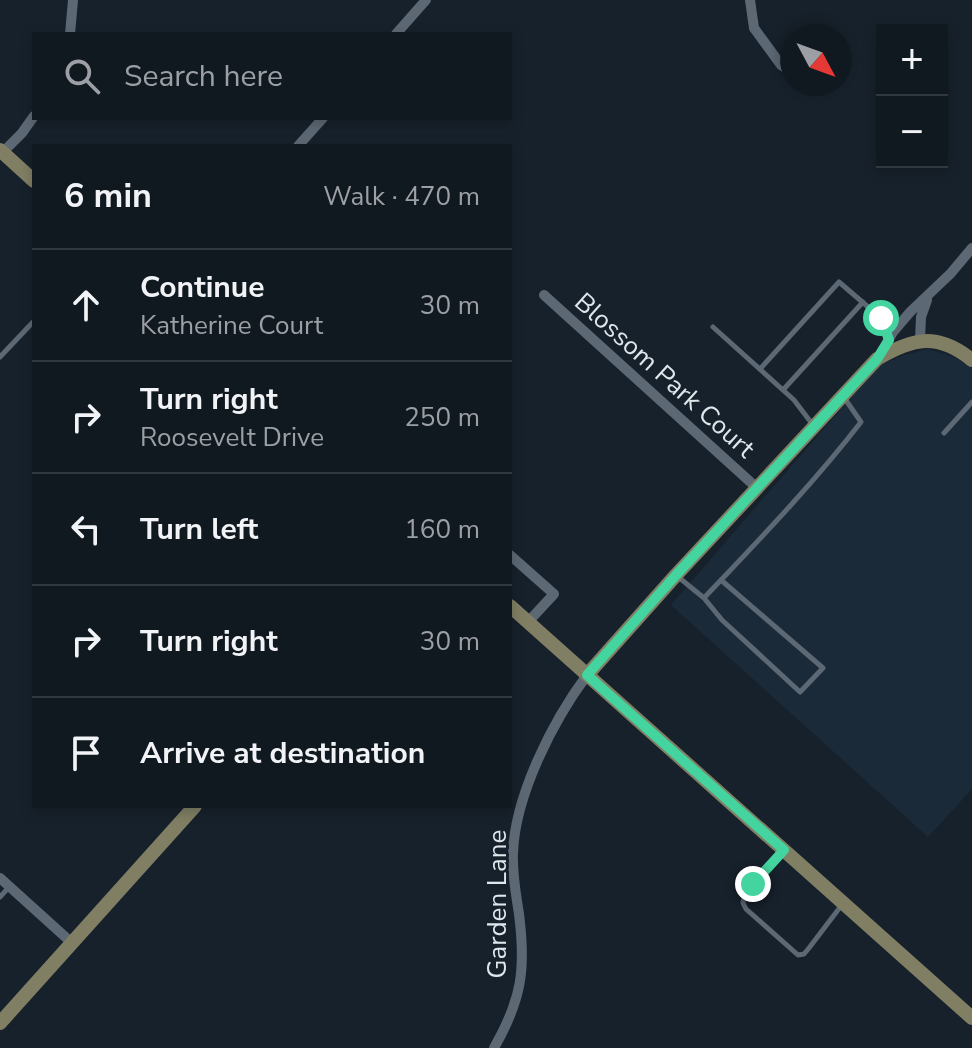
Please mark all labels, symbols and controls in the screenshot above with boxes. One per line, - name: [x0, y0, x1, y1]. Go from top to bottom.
- north arrow: [780, 24, 852, 96]
- map controls: [876, 24, 948, 168]
- button: +: [876, 24, 948, 96]
- search box: [32, 32, 512, 120]
- icon: search: [60, 54, 104, 98]
- text: Search here: [124, 56, 283, 97]
- button: −: [876, 96, 948, 168]
- text: 6 min: [64, 173, 152, 219]
- text: Walk · 470 m: [323, 179, 480, 214]
- text: Continue: [140, 267, 265, 308]
- icon: ahead: [64, 283, 108, 327]
- street label: Blossom Park Court: [567, 285, 763, 466]
- text: 30 m: [420, 288, 480, 323]
- route start: [863, 300, 899, 336]
- text: Katherine Court: [140, 308, 323, 343]
- text: Turn right: [140, 379, 278, 420]
- icon: right: [64, 395, 108, 439]
- text: 250 m: [404, 400, 480, 435]
- text: Roosevelt Drive: [140, 420, 324, 455]
- icon: left: [64, 507, 108, 551]
- text: Turn left: [140, 509, 258, 550]
- text: 160 m: [404, 512, 480, 547]
- icon: right: [64, 619, 108, 663]
- text: Turn right: [140, 621, 278, 662]
- text: 30 m: [420, 624, 480, 659]
- icon: arrive: [64, 731, 108, 775]
- text: Arrive at destination: [140, 733, 425, 774]
- street label: Garden Lane: [480, 830, 515, 978]
- route end: [735, 866, 771, 902]

